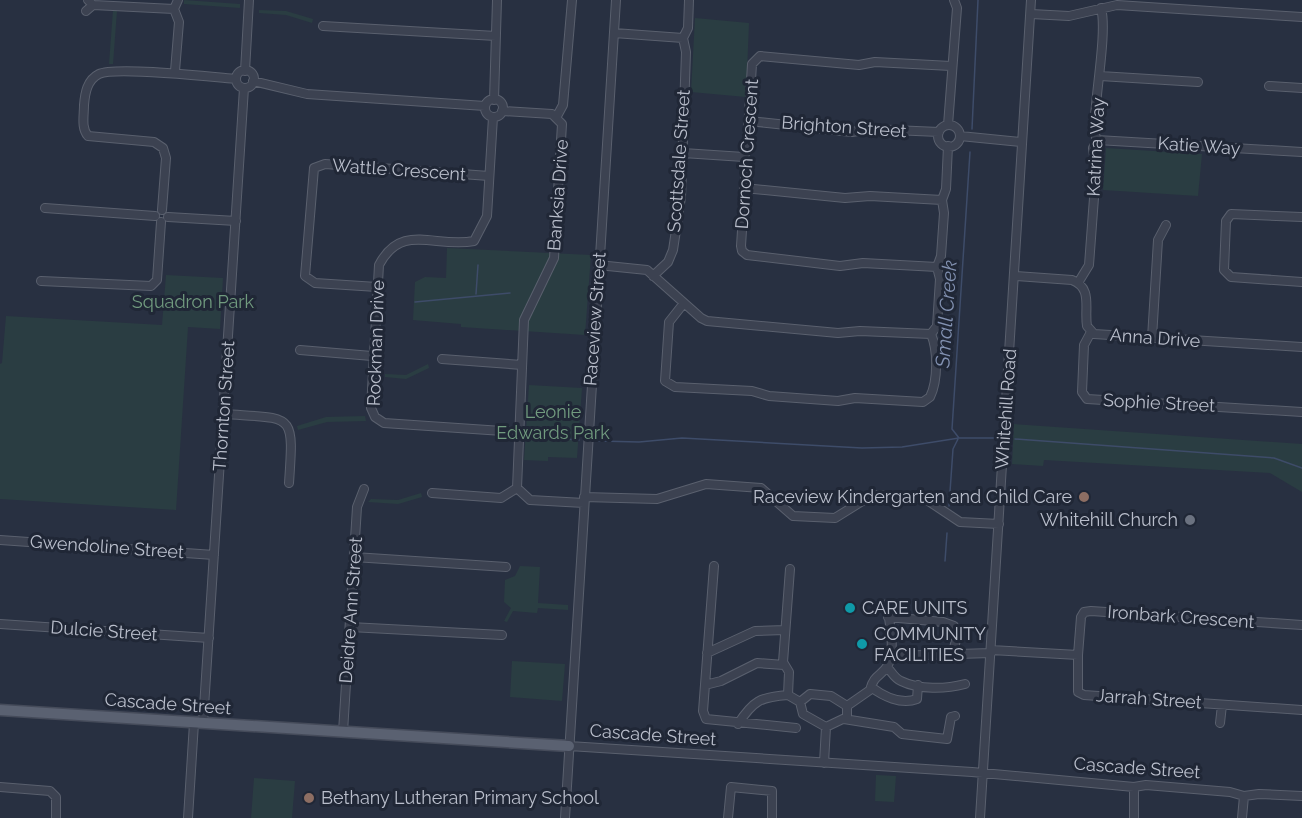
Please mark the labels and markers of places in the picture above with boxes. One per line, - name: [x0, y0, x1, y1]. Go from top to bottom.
- place label: Raceview Kindergarten and Child Care: [753, 486, 1072, 507]
- marker: Raceview Kindergarten and Child Care: [1077, 490, 1091, 504]
- place label: Whitehill Church: [1040, 509, 1178, 530]
- marker: Whitehill Church: [1183, 513, 1197, 527]
- place label: CARE UNITS: [862, 597, 968, 618]
- marker: CARE UNITS: [843, 601, 857, 615]
- place label: COMMUNITY FACILITIES: [874, 623, 986, 665]
- marker: COMMUNITY FACILITIES: [855, 637, 869, 651]
- place label: Bethany Lutheran Primary School: [321, 787, 599, 808]
- marker: Bethany Lutheran Primary School: [302, 791, 316, 805]

